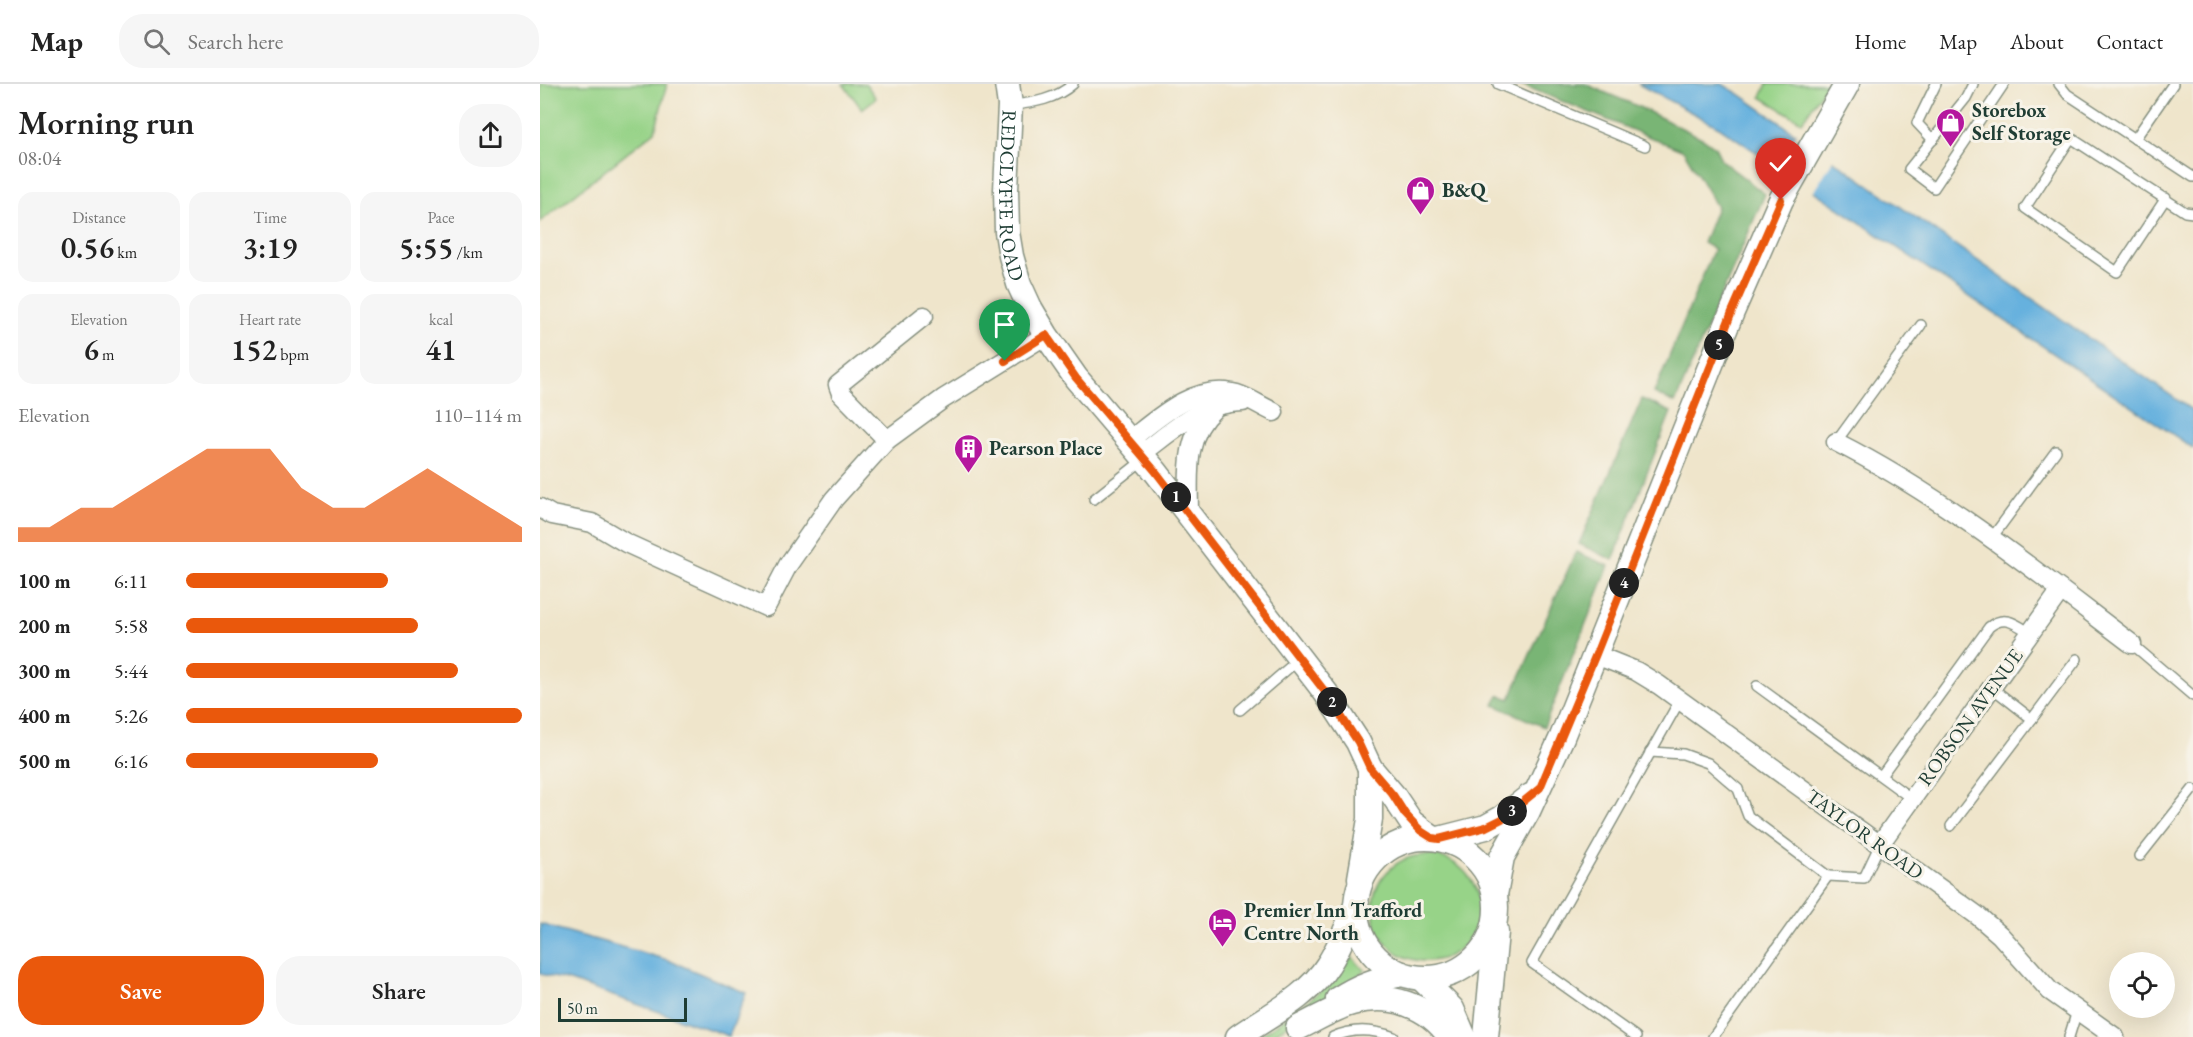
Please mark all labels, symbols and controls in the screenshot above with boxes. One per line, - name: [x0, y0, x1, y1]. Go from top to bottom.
- search box: [119, 14, 539, 68]
- text: Map: [30, 23, 83, 59]
- icon: search: [140, 25, 173, 58]
- text: Search here: [188, 27, 283, 56]
- text: Home: [1854, 28, 1906, 55]
- text: Map: [1939, 28, 1977, 55]
- text: About: [2010, 28, 2063, 55]
- text: Contact: [2096, 28, 2163, 55]
- place label: Storebox Self Storage: [1972, 97, 2071, 146]
- text: Morning run: [18, 101, 195, 144]
- button: share: [459, 104, 522, 167]
- shop icon: Storebox Self Storage: [1935, 106, 1967, 148]
- street label: REDCLYFFE ROAD: [993, 109, 1030, 284]
- pin: [1755, 138, 1806, 200]
- text: 08:04: [18, 145, 61, 171]
- icon: check: [1764, 147, 1797, 180]
- shop icon: B&Q: [1405, 174, 1437, 216]
- place label: B&Q: [1442, 177, 1489, 203]
- text: Distance: [72, 207, 126, 228]
- text: Time: [253, 207, 287, 228]
- text: Pace: [428, 207, 454, 228]
- text: 0.56: [61, 228, 114, 267]
- text: 3:19: [243, 228, 297, 267]
- text: 5:55: [399, 228, 453, 267]
- text: km: [114, 242, 137, 263]
- text: /km: [453, 242, 483, 263]
- pin: [979, 299, 1030, 361]
- icon: arrive: [988, 308, 1021, 341]
- text: Elevation: [70, 309, 128, 330]
- text: Heart rate: [239, 309, 301, 330]
- text: kcal: [429, 309, 453, 330]
- text: 6: [83, 330, 99, 369]
- text: 152: [231, 330, 277, 369]
- text: 41: [426, 330, 456, 369]
- pin: 5: [1704, 330, 1734, 360]
- text: 5: [1715, 334, 1723, 355]
- text: m: [99, 344, 115, 365]
- text: bpm: [277, 344, 309, 365]
- text: Elevation: [18, 402, 90, 428]
- text: 110–114 m: [434, 402, 522, 428]
- building icon: Pearson Place: [952, 432, 984, 474]
- place label: Pearson Place: [989, 435, 1102, 461]
- pin: 1: [1161, 482, 1191, 512]
- text: 1: [1172, 486, 1180, 507]
- text: 100 m: [18, 568, 71, 594]
- text: 6:11: [114, 568, 148, 594]
- pin: 4: [1609, 568, 1639, 598]
- text: 4: [1620, 572, 1628, 593]
- text: 200 m: [18, 613, 71, 639]
- text: 5:58: [114, 613, 148, 639]
- street label: ROBSON AVENUE: [1911, 643, 2029, 791]
- text: 300 m: [18, 658, 71, 684]
- text: 5:44: [114, 658, 148, 684]
- pin: 2: [1317, 687, 1347, 717]
- text: 2: [1328, 691, 1336, 712]
- text: 400 m: [18, 703, 71, 729]
- text: 5:26: [114, 703, 148, 729]
- text: 500 m: [18, 748, 71, 774]
- text: 6:16: [114, 748, 148, 774]
- street label: TAYLOR ROAD: [1801, 783, 1929, 885]
- pin: 3: [1497, 796, 1527, 826]
- text: 3: [1508, 800, 1516, 821]
- place label: Premier Inn Trafford Centre North: [1244, 897, 1422, 946]
- hotel icon: Premier Inn Trafford Centre North: [1207, 906, 1239, 948]
- map controls: [2109, 952, 2175, 1018]
- button: locate: [2109, 952, 2175, 1018]
- button: Save: [18, 956, 264, 1025]
- button: Share: [276, 956, 522, 1025]
- scale bar: [558, 995, 687, 1022]
- text: 50 m: [567, 998, 598, 1019]

